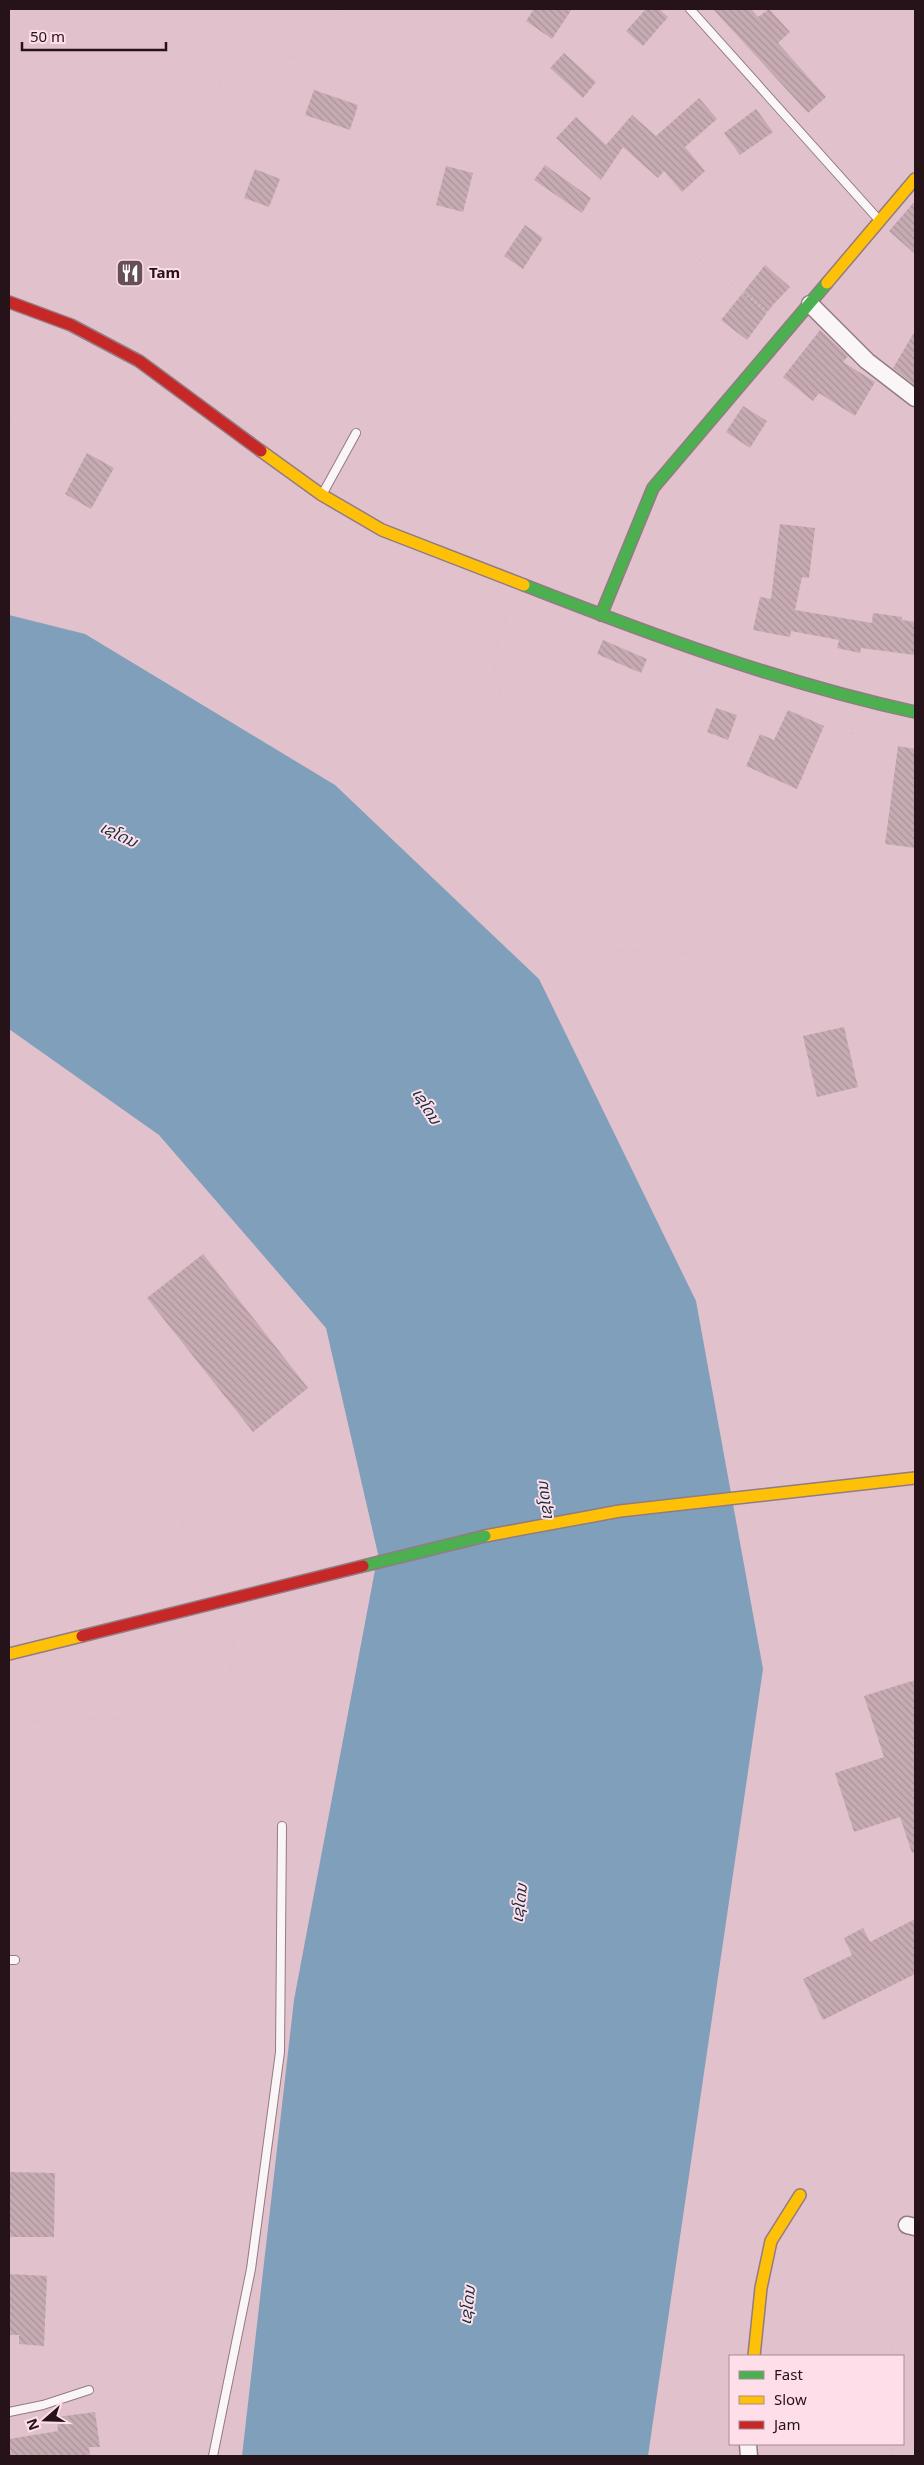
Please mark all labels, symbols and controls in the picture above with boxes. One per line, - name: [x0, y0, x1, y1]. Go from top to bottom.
- scale bar: [22, 20, 166, 52]
- text: 50 m: [30, 24, 65, 49]
- restaurant icon: Tam: [115, 258, 145, 288]
- place label: Tam: [149, 260, 180, 285]
- water label: ເຊໂດນ: [96, 814, 143, 855]
- water label: ເຊໂດນ: [406, 1083, 449, 1130]
- water label: ເຊໂດນ: [529, 1479, 559, 1522]
- water label: ເຊໂດນ: [504, 1881, 534, 1924]
- water label: ເຊໂດນ: [452, 2283, 482, 2326]
- legend: [729, 2355, 904, 2445]
- text: Fast: [774, 2362, 803, 2387]
- text: Slow: [774, 2387, 807, 2412]
- north arrow: [20, 2395, 70, 2445]
- text: Jam: [772, 2412, 801, 2437]
- text: N: [20, 2415, 45, 2434]

